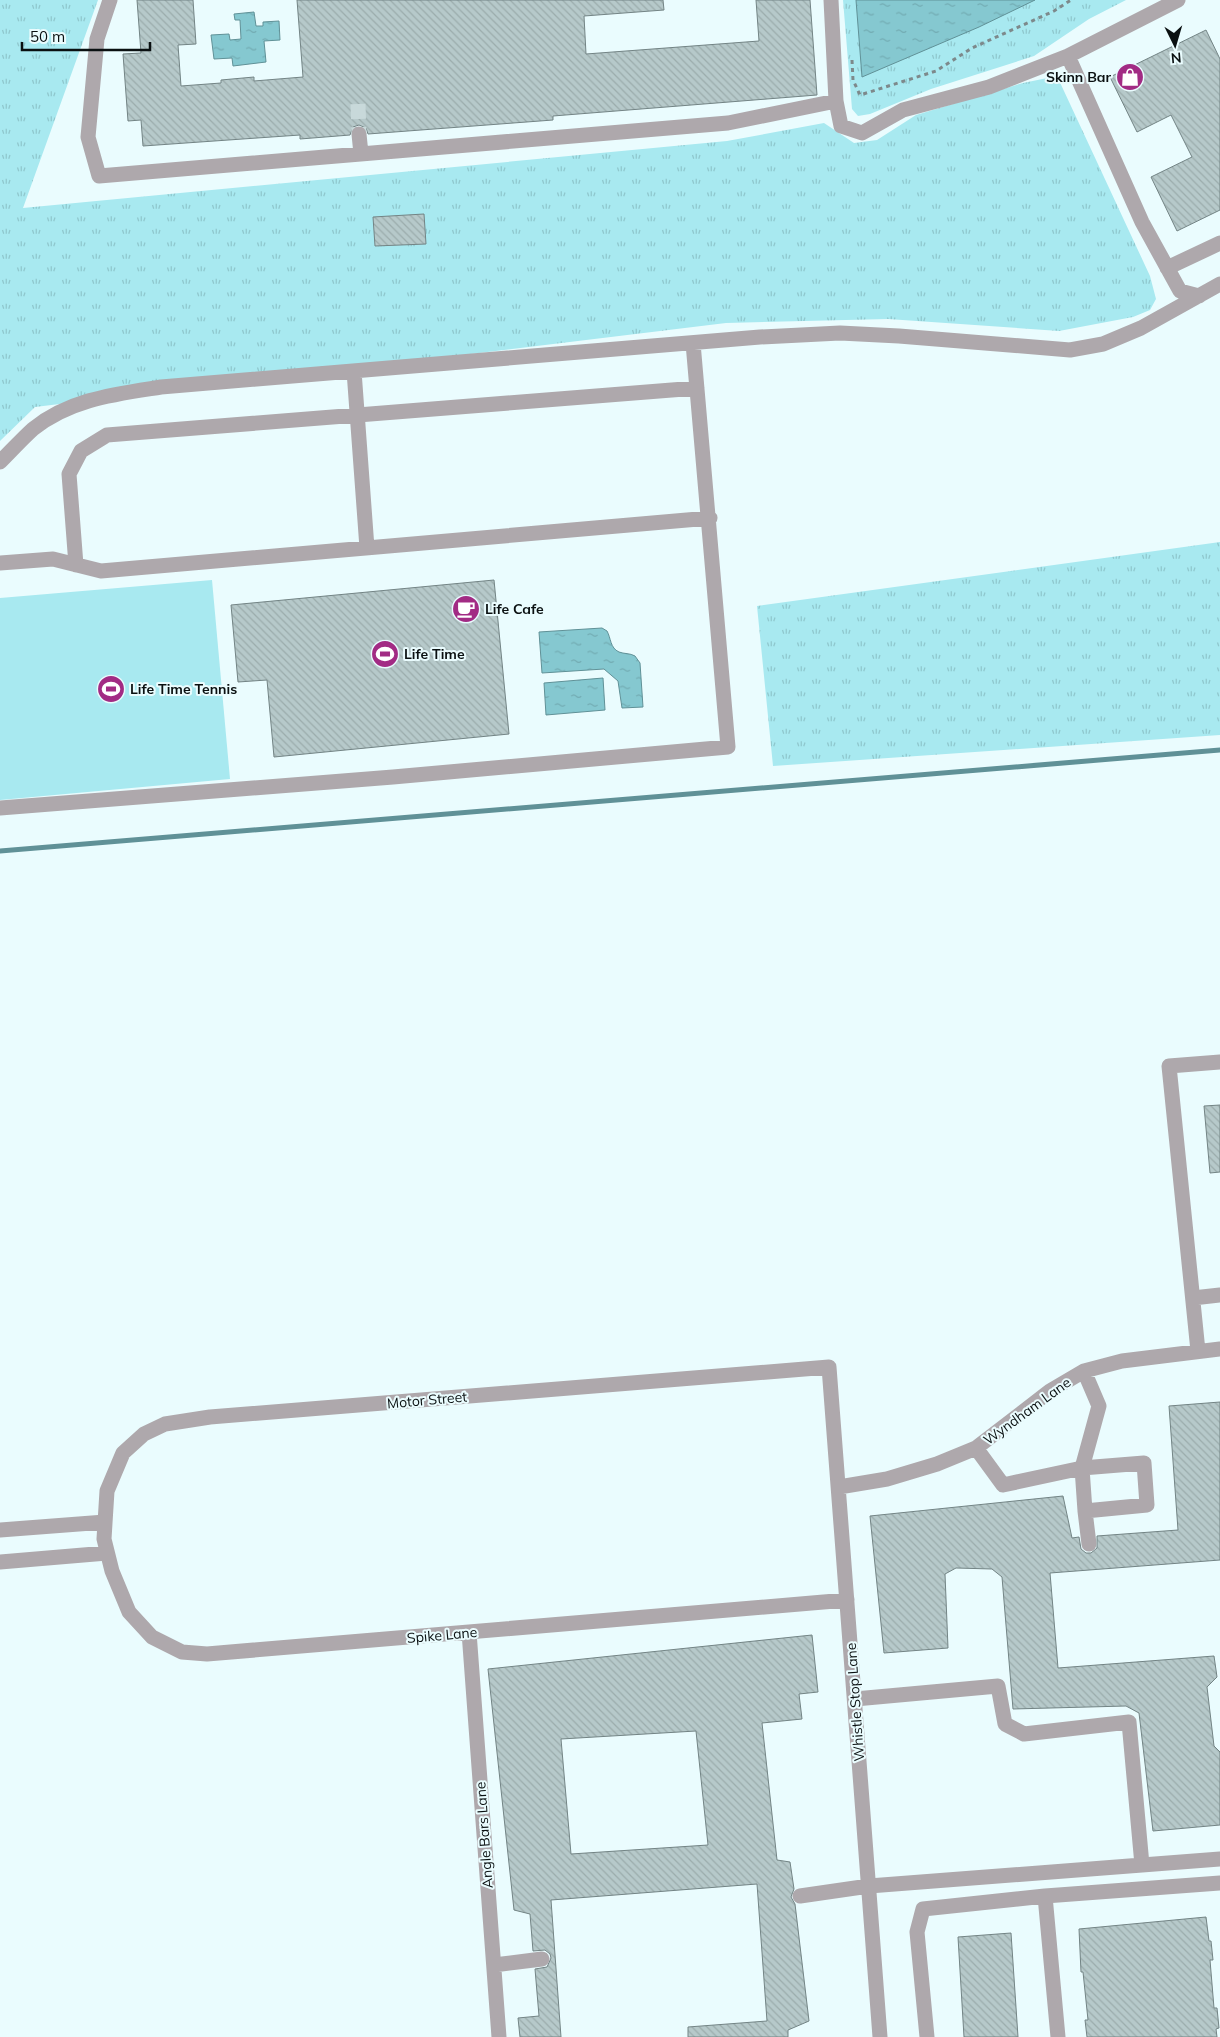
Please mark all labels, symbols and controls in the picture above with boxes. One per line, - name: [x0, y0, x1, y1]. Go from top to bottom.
- scale bar: [22, 20, 150, 52]
- north arrow: [1150, 20, 1200, 70]
- text: 50 m: [30, 27, 65, 46]
- text: N: [1170, 49, 1182, 67]
- shop icon: Skinn Bar: [1115, 62, 1145, 92]
- place label: Skinn Bar: [1046, 68, 1111, 86]
- cafe icon: Life Cafe: [451, 594, 481, 624]
- place label: Life Cafe: [485, 600, 544, 618]
- sports icon: Life Time: [370, 639, 400, 669]
- place label: Life Time: [404, 645, 465, 663]
- sports icon: Life Time Tennis: [96, 674, 126, 704]
- place label: Life Time Tennis: [130, 680, 237, 698]
- street label: Wyndham Lane: [980, 1373, 1074, 1449]
- street label: Motor Street: [386, 1388, 468, 1412]
- street label: Spike Lane: [406, 1623, 478, 1647]
- street label: Whistle Stop Lane: [842, 1642, 868, 1762]
- street label: Angle Bars Lane: [471, 1781, 497, 1889]

